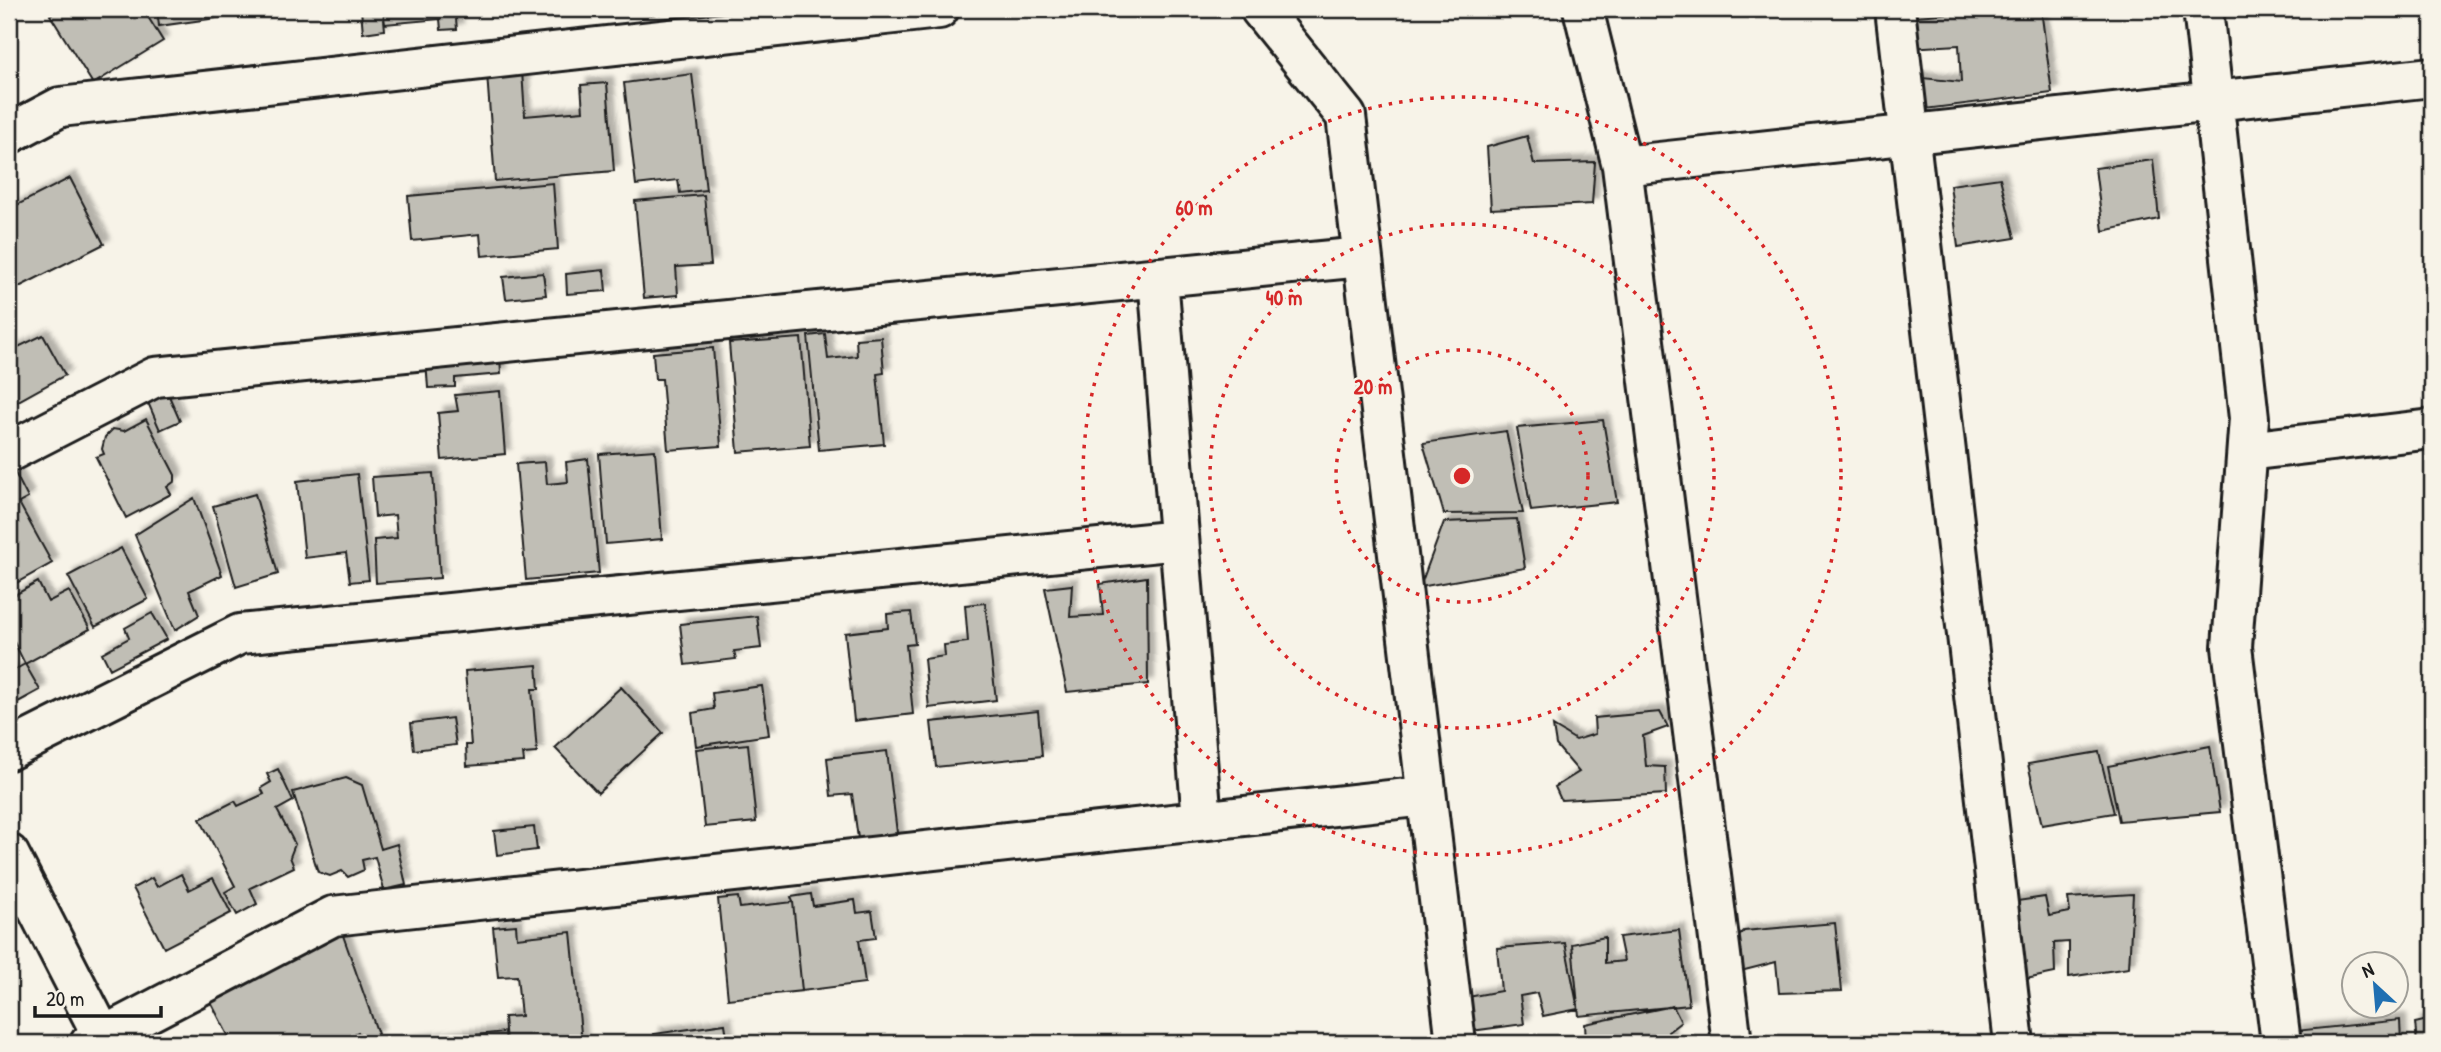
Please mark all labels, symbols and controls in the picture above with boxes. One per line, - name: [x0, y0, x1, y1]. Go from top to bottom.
- text: 60 m: [1176, 193, 1212, 222]
- text: 40 m: [1266, 283, 1302, 312]
- text: 20 m: [1354, 372, 1392, 401]
- centre of rings: [1450, 464, 1474, 488]
- north arrow: [2340, 950, 2410, 1020]
- text: N: [2357, 956, 2378, 984]
- scale bar: [35, 975, 161, 1019]
- text: 20 m: [46, 984, 84, 1013]

